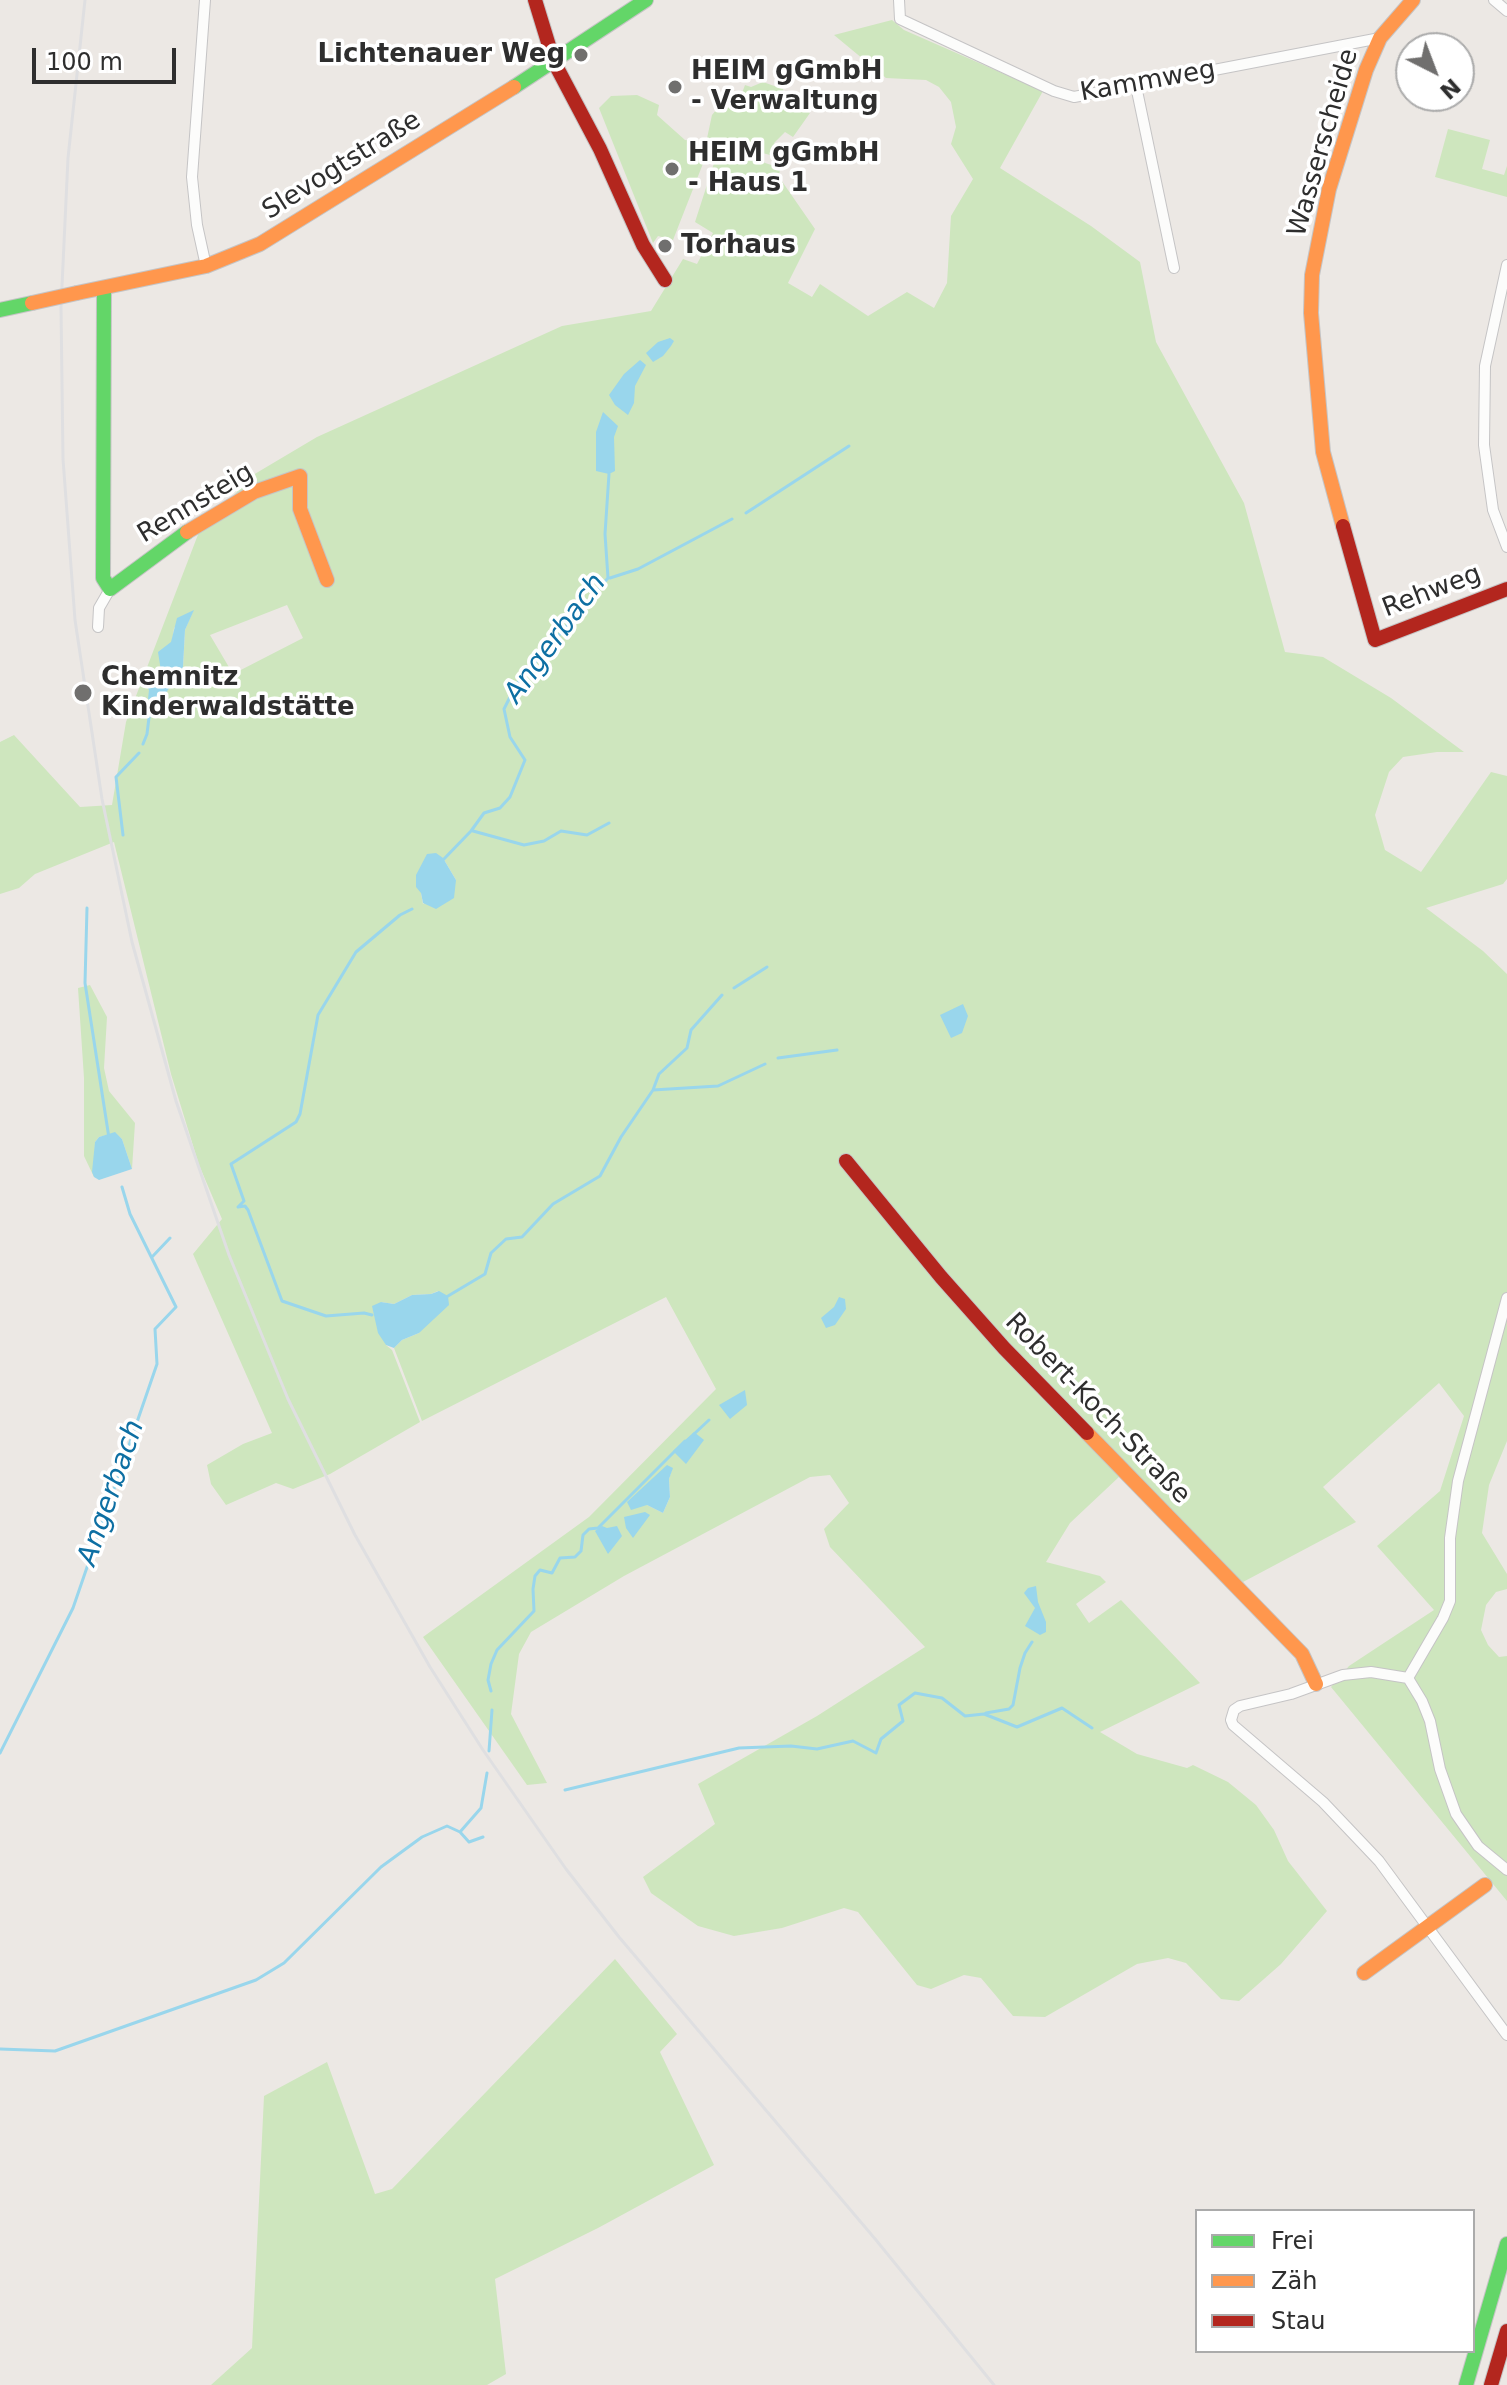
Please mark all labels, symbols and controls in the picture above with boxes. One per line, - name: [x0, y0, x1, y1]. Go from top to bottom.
- scale bar: [36, 32, 180, 82]
- north arrow: [1395, 32, 1475, 112]
- place label: Lichtenauer Weg: [317, 39, 565, 71]
- marker: Lichtenauer Weg: [572, 46, 590, 64]
- street label: Wasserscheide: [1282, 46, 1366, 240]
- text: 100 m: [46, 48, 123, 76]
- street label: Kammweg: [1078, 55, 1218, 109]
- place label: HEIM gGmbH - Verwaltung: [691, 56, 883, 118]
- text: N: [1435, 73, 1465, 104]
- marker: HEIM gGmbH - Verwaltung: [666, 78, 684, 96]
- street label: Slevogtstraße: [257, 105, 427, 227]
- place label: HEIM gGmbH - Haus 1: [688, 138, 880, 200]
- marker: HEIM gGmbH - Haus 1: [663, 160, 681, 178]
- place label: Torhaus: [681, 230, 796, 262]
- marker: Torhaus: [656, 237, 674, 255]
- street label: Rennsteig: [133, 457, 259, 551]
- street label: Rehweg: [1378, 559, 1486, 625]
- water label: Angerbach: [498, 568, 614, 710]
- place label: Chemnitz Kinderwaldstätte: [101, 662, 355, 724]
- marker: Chemnitz Kinderwaldstätte: [72, 682, 94, 704]
- street label: Robert-Koch-Straße: [998, 1307, 1196, 1511]
- water label: Angerbach: [71, 1416, 153, 1570]
- legend: [1195, 2209, 1475, 2353]
- text: Frei: [1271, 2227, 1314, 2255]
- text: Zäh: [1271, 2267, 1317, 2295]
- text: Stau: [1271, 2307, 1326, 2335]

